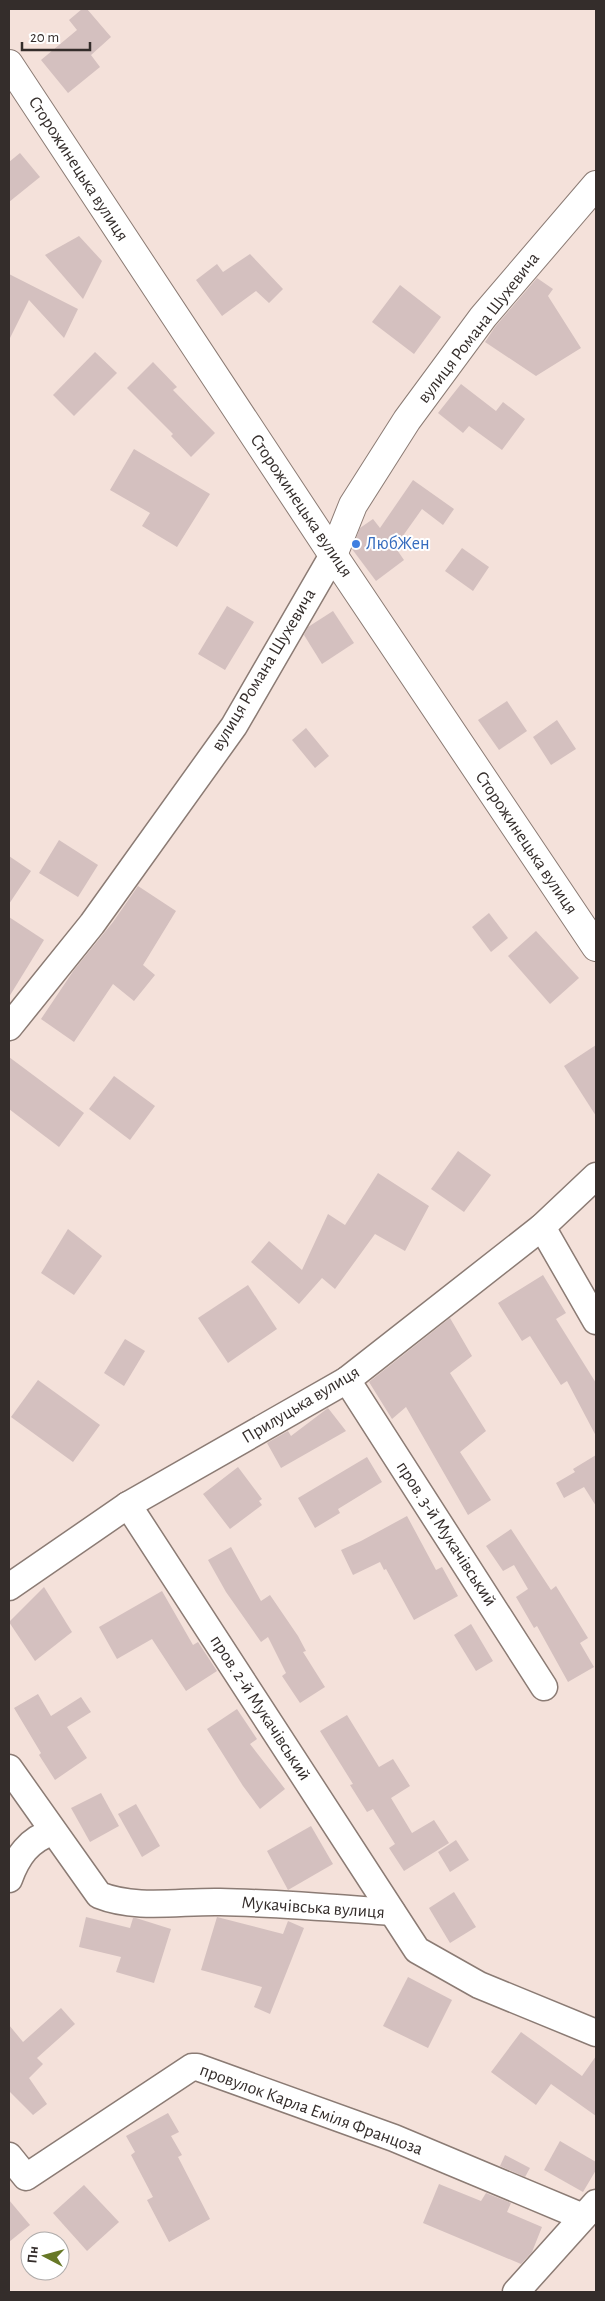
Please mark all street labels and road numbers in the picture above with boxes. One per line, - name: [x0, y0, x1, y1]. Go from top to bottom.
- street label: Сторожинецька вулиця: [25, 93, 131, 245]
- street label: вулиця Романа Шухевича: [415, 249, 543, 407]
- street label: Сторожинецька вулиця: [246, 431, 356, 581]
- street label: вулиця Романа Шухевича: [208, 586, 320, 754]
- street label: Сторожинецька вулиця: [471, 768, 581, 918]
- street label: Прилуцька вулиця: [239, 1363, 363, 1447]
- street label: пров. 3-й Мукачівський: [393, 1458, 499, 1610]
- street label: пров. 2-й Мукачівський: [206, 1632, 314, 1784]
- street label: Мукачівська вулиця: [241, 1894, 385, 1922]
- street label: провулок Карла Еміля Францоза: [197, 2061, 425, 2159]

